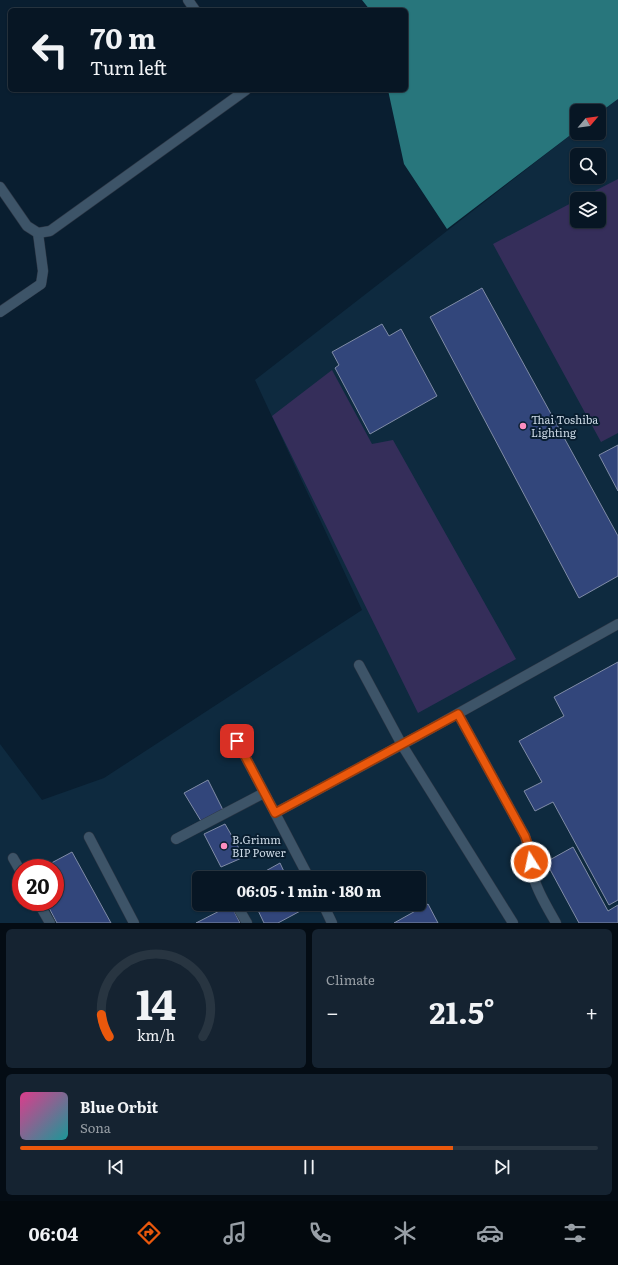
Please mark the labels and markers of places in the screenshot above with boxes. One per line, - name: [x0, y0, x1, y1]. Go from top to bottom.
- place label: Thai Toshiba Lighting: [531, 411, 598, 440]
- marker: Thai Toshiba Lighting: [518, 421, 528, 431]
- pin: [220, 724, 254, 758]
- place label: B.Grimm BIP Power: [232, 831, 286, 860]
- marker: B.Grimm BIP Power: [219, 841, 229, 851]

